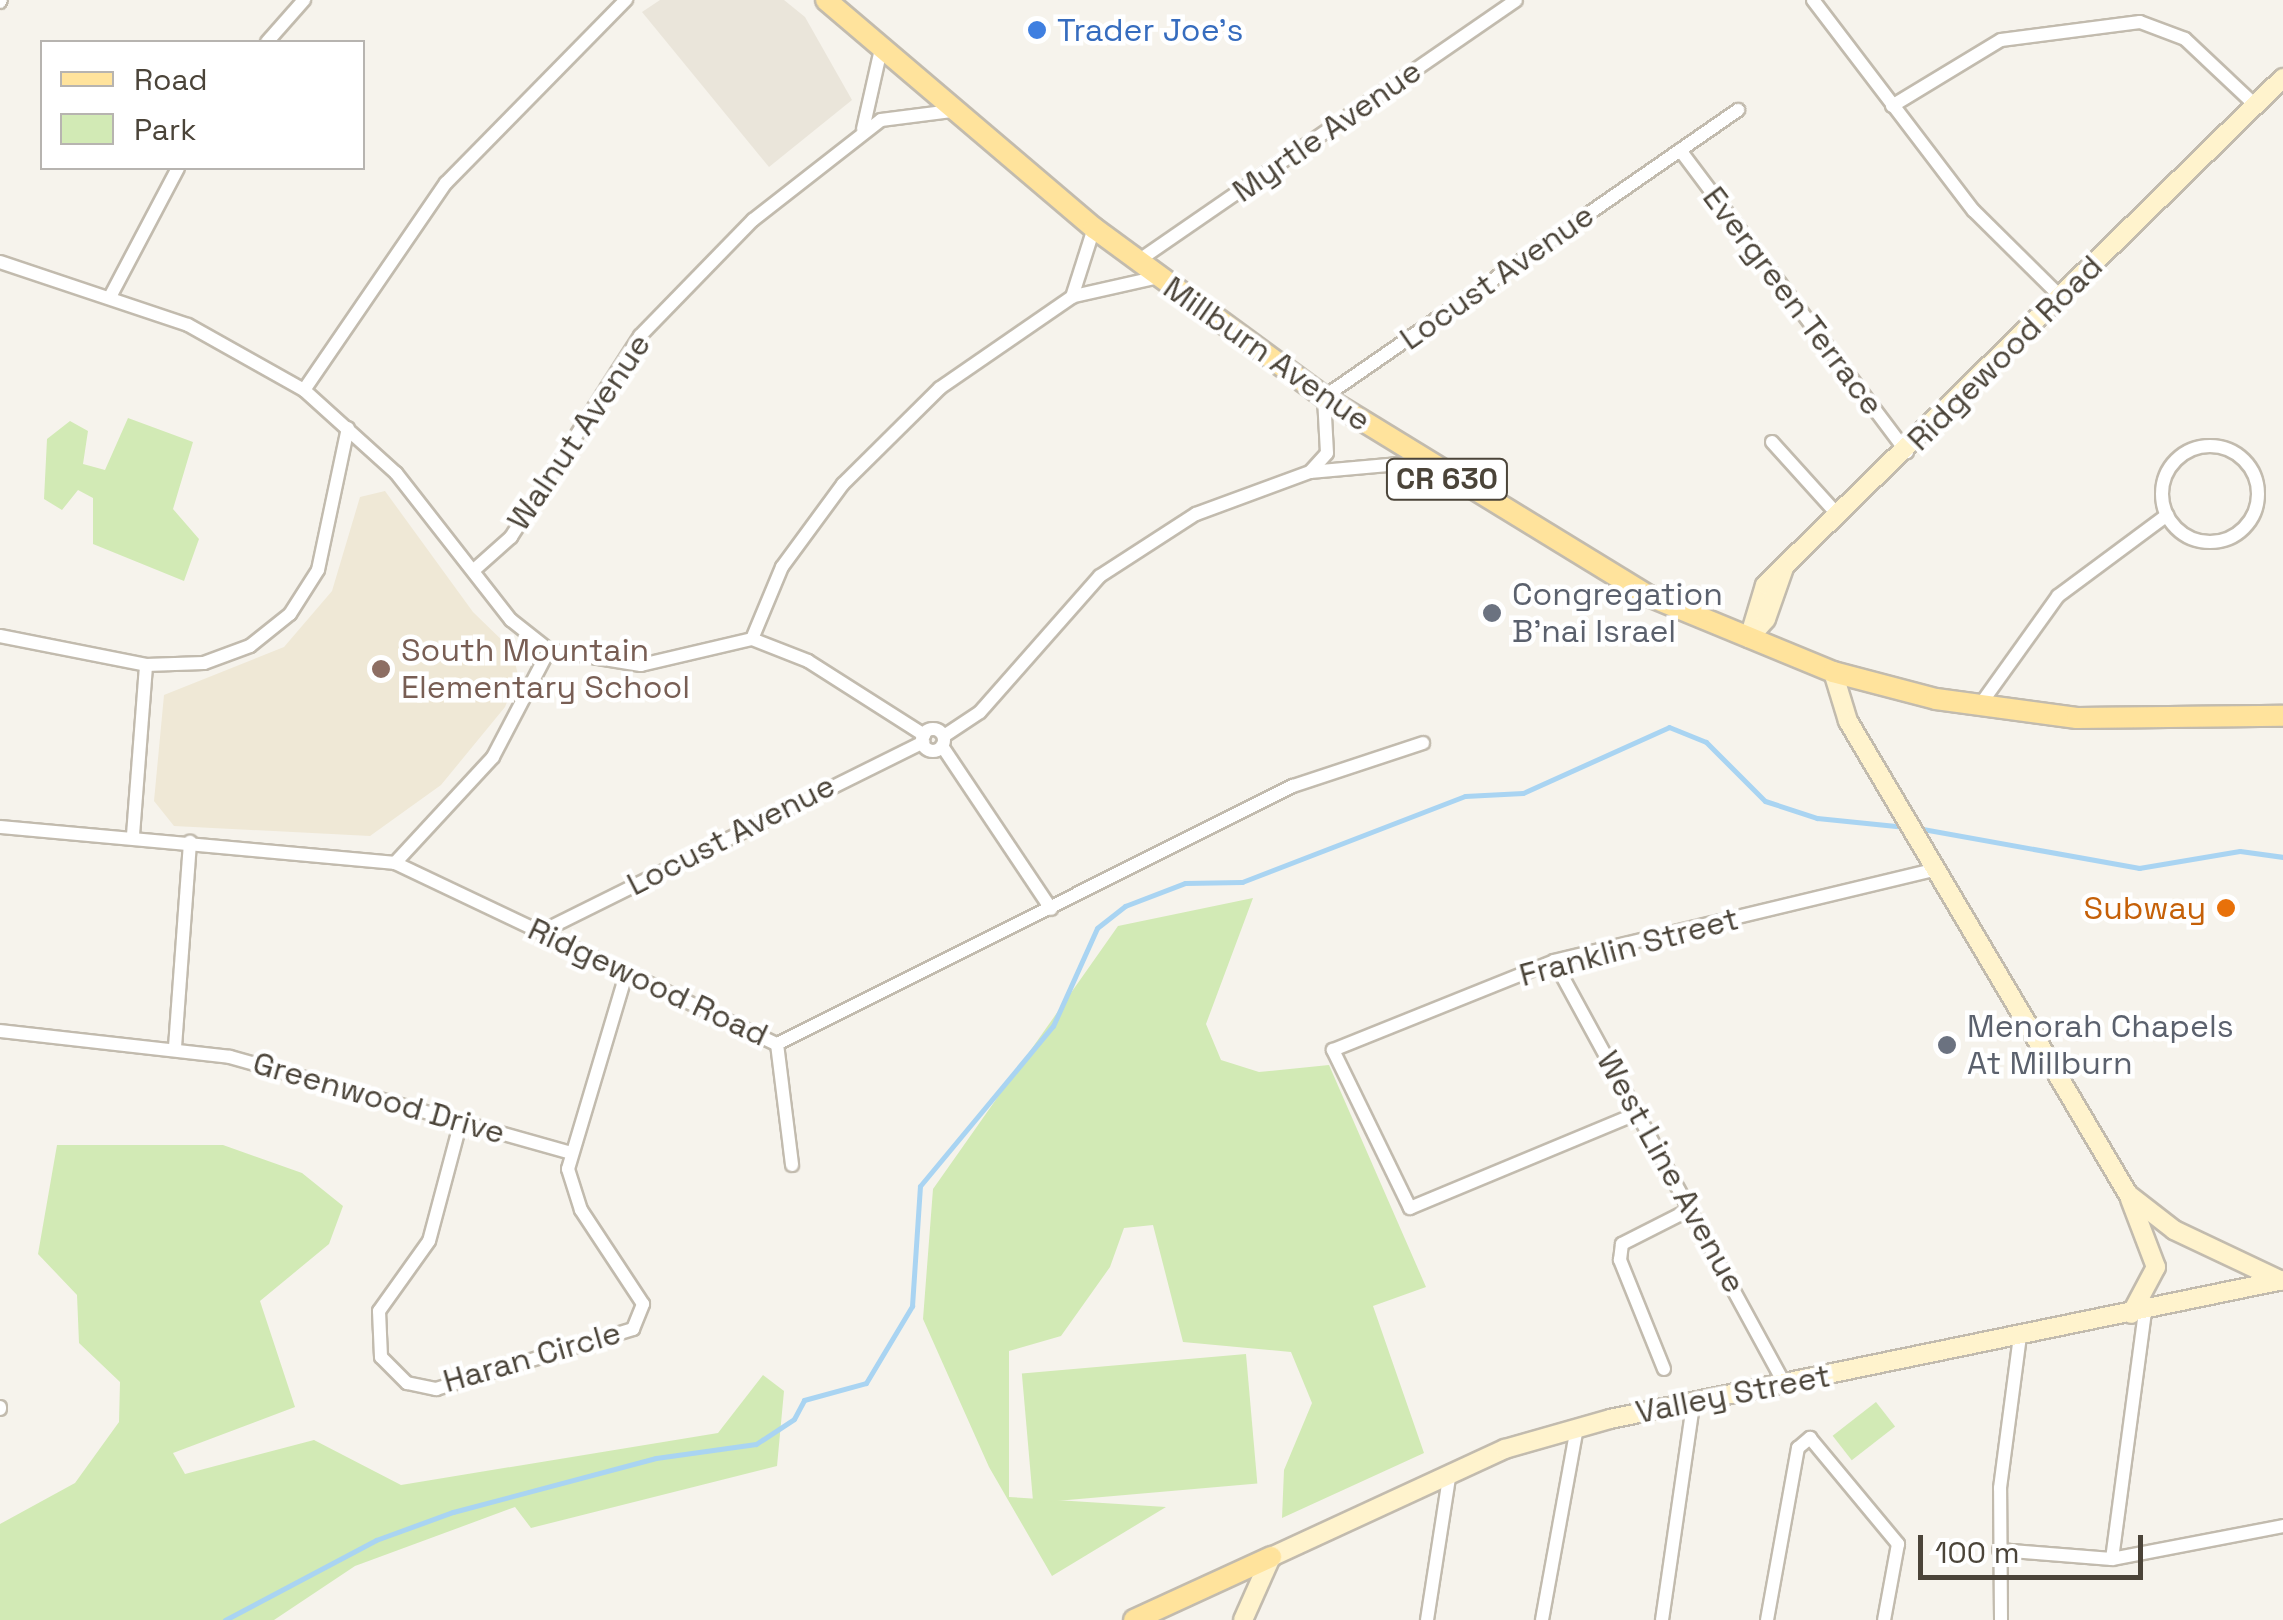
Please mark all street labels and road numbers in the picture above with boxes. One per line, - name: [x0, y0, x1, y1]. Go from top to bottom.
- street label: Myrtle Avenue: [1225, 52, 1429, 210]
- street label: Evergreen Terrace: [1694, 179, 1892, 423]
- street label: Locust Avenue: [1392, 196, 1602, 358]
- street label: Ridgewood Road: [1899, 247, 2111, 459]
- street label: Millburn Avenue: [1156, 268, 1378, 440]
- street label: Walnut Avenue: [499, 326, 659, 538]
- road number: CR 630: [1384, 454, 1510, 504]
- street label: Locust Avenue: [621, 766, 841, 904]
- street label: Franklin Street: [1515, 899, 1743, 995]
- street label: Ridgewood Road: [522, 910, 774, 1054]
- street label: Greenwood Drive: [249, 1044, 509, 1152]
- street label: West Line Avenue: [1589, 1044, 1753, 1300]
- street label: Haran Circle: [439, 1313, 625, 1401]
- street label: Valley Street: [1632, 1356, 1834, 1432]

